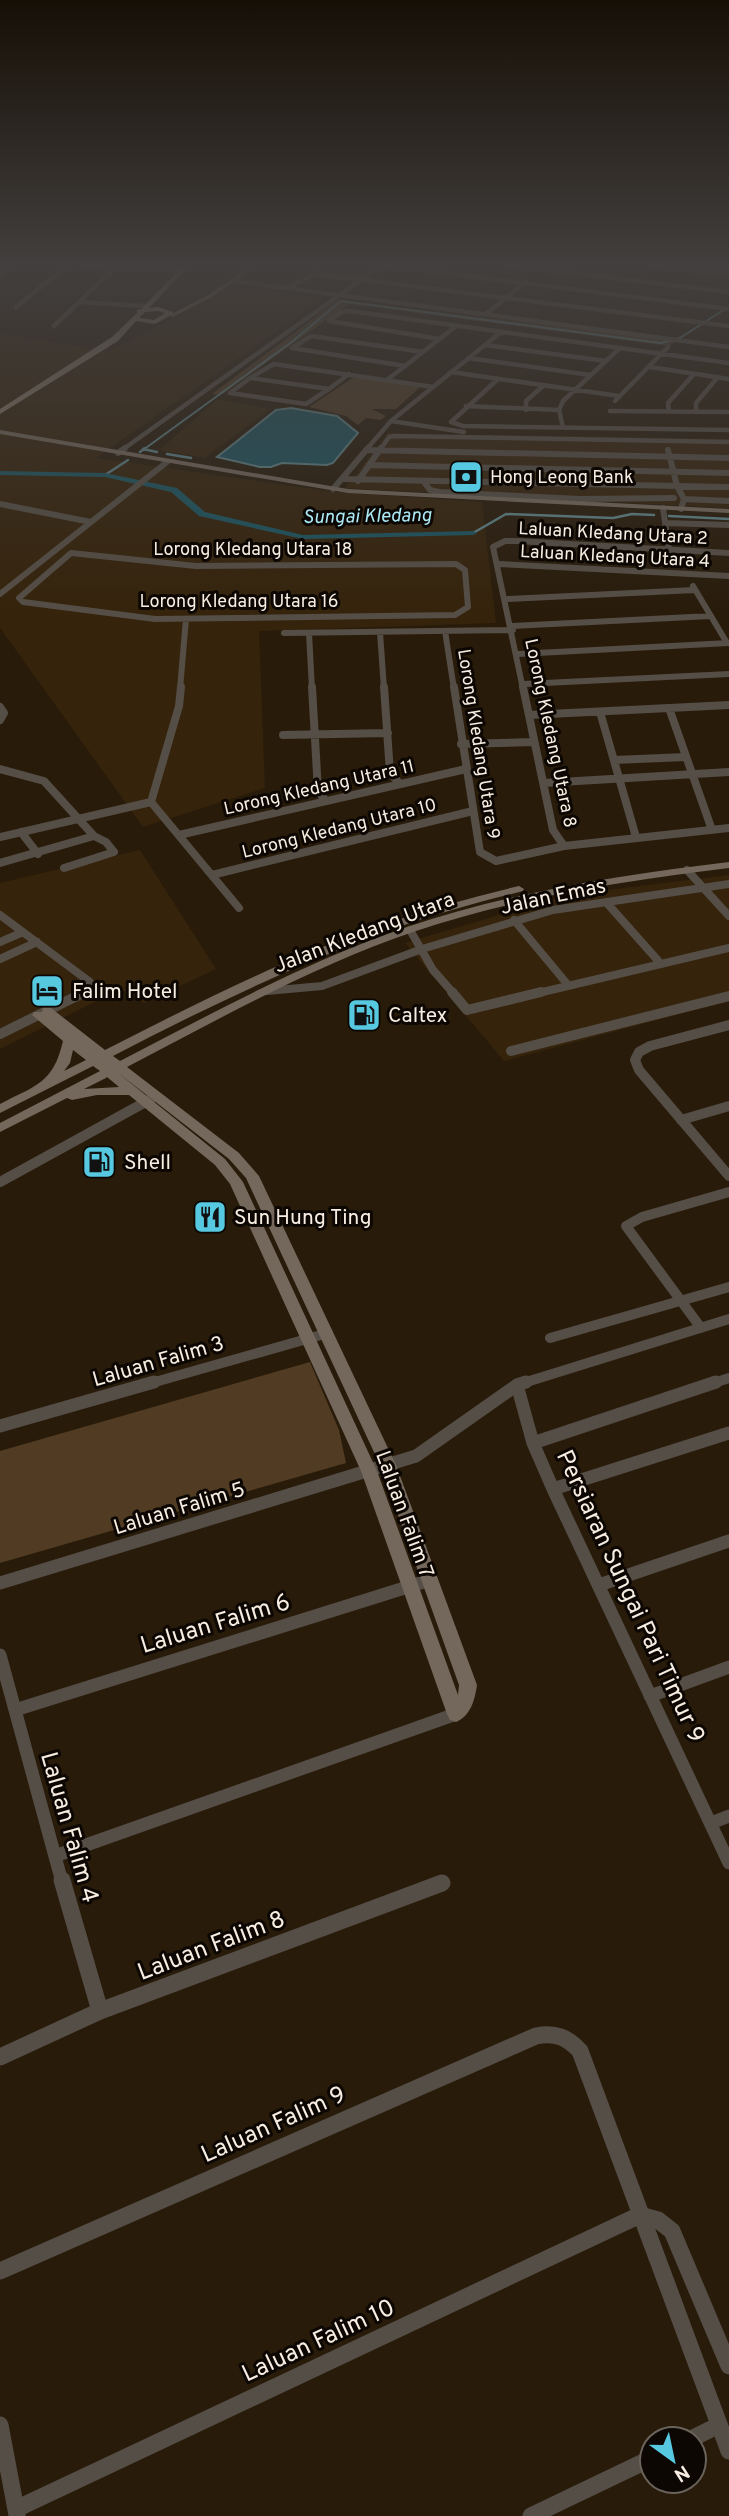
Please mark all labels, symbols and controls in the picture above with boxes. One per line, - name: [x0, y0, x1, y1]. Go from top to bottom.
- bank icon: Hong Leong Bank: [447, 458, 485, 496]
- place label: Hong Leong Bank: [490, 467, 634, 490]
- water label: Sungai Kledang: [302, 504, 432, 530]
- street label: Laluan Kledang Utara 2: [518, 518, 708, 551]
- street label: Lorong Kledang Utara 18: [153, 539, 353, 562]
- street label: Laluan Kledang Utara 4: [519, 541, 710, 574]
- street label: Lorong Kledang Utara 16: [139, 591, 339, 614]
- street label: Lorong Kledang Utara 8: [518, 637, 581, 830]
- street label: Lorong Kledang Utara 9: [451, 647, 504, 841]
- street label: Lorong Kledang Utara 11: [222, 755, 417, 822]
- street label: Lorong Kledang Utara 10: [240, 794, 439, 865]
- street label: Jalan Emas: [498, 873, 609, 922]
- street label: Jalan Kledang Utara: [270, 886, 459, 980]
- hotel icon: Falim Hotel: [28, 972, 66, 1010]
- place label: Falim Hotel: [72, 979, 178, 1006]
- fuel station icon: Caltex: [345, 996, 383, 1034]
- place label: Caltex: [388, 1003, 448, 1030]
- fuel station icon: Shell: [80, 1143, 118, 1181]
- place label: Shell: [124, 1150, 171, 1177]
- restaurant icon: Sun Hung Ting: [191, 1198, 229, 1236]
- place label: Sun Hung Ting: [234, 1205, 372, 1232]
- street label: Laluan Falim 3: [89, 1331, 227, 1394]
- street label: Persiaran Sungai Pari Timur 9: [548, 1446, 710, 1748]
- street label: Laluan Falim 7: [368, 1447, 439, 1582]
- street label: Laluan Falim 5: [110, 1477, 248, 1542]
- street label: Laluan Falim 6: [137, 1588, 294, 1662]
- street label: Laluan Falim 4: [32, 1749, 104, 1906]
- street label: Laluan Falim 8: [134, 1905, 290, 1989]
- street label: Laluan Falim 9: [197, 2081, 351, 2171]
- street label: Laluan Falim 10: [238, 2293, 400, 2390]
- north arrow: [638, 2425, 708, 2495]
- text: N: [669, 2459, 693, 2486]

